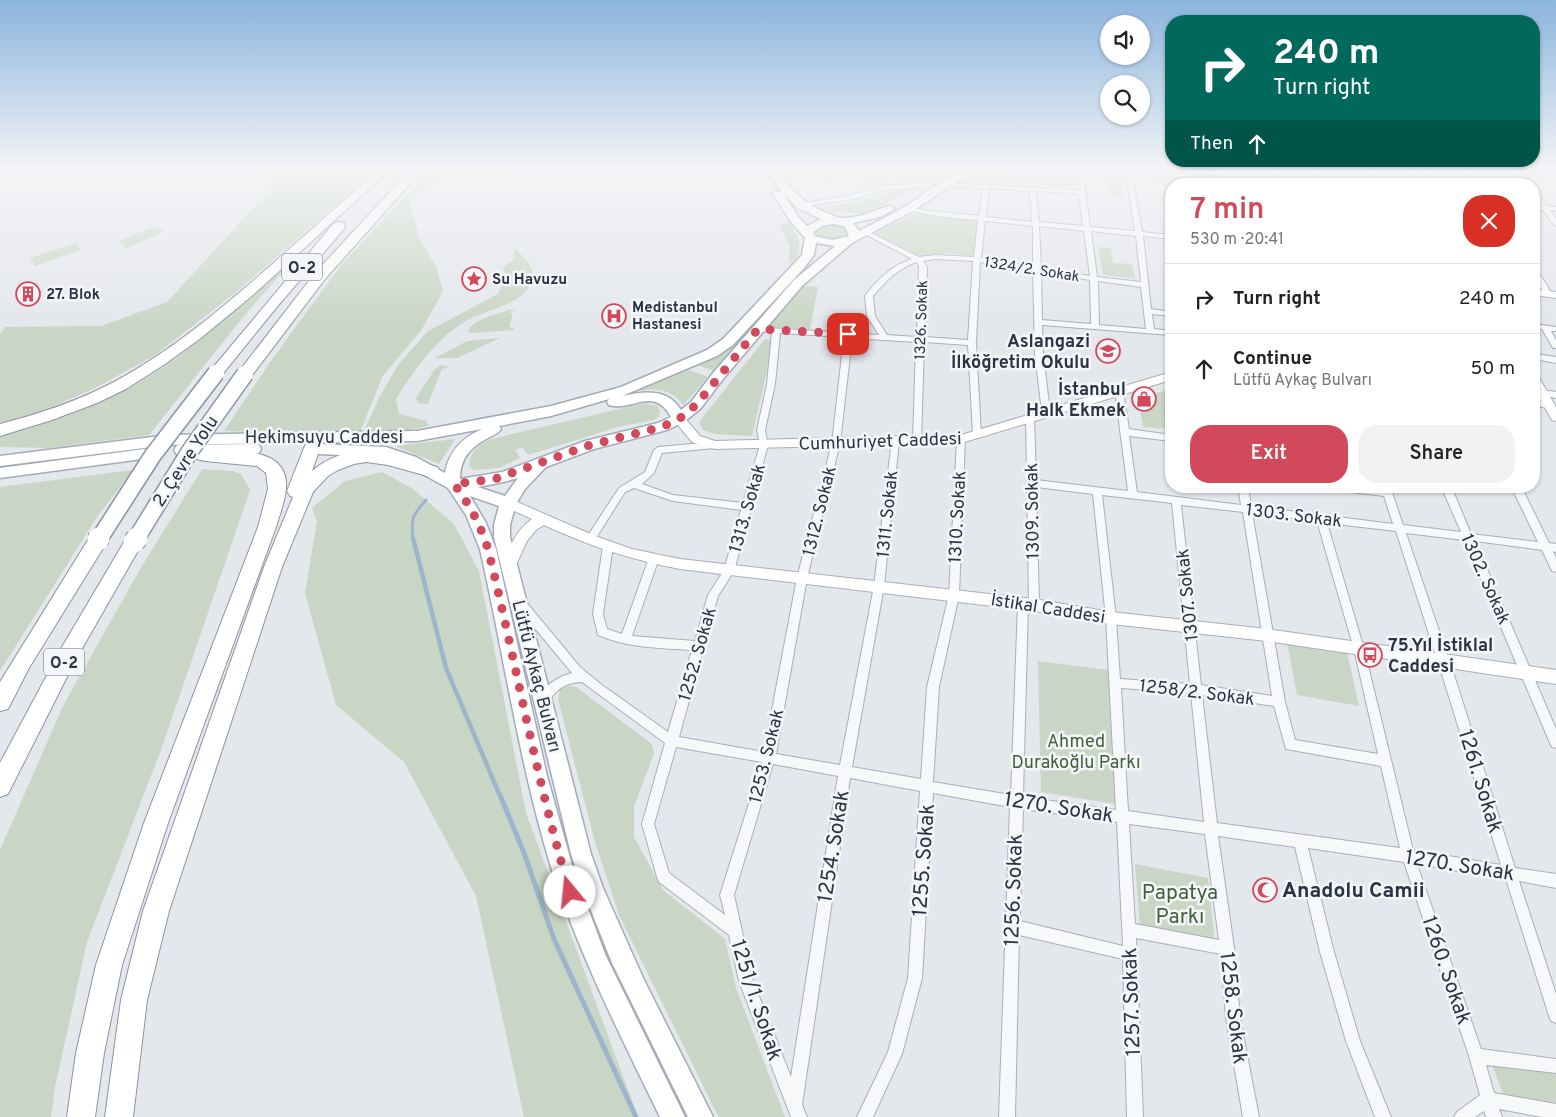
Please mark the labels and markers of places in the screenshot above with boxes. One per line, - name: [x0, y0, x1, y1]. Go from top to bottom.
- place icon: Su Havuzu: [461, 266, 487, 292]
- place label: Su Havuzu: [492, 271, 567, 290]
- building icon: 27. Blok: [15, 281, 41, 307]
- place label: 27. Blok: [46, 286, 100, 305]
- place label: Medistanbul Hastanesi: [632, 299, 718, 335]
- hospital icon: Medistanbul Hastanesi: [601, 303, 627, 329]
- pin: [827, 313, 869, 355]
- place label: Aslangazi İlköğretim Okulu: [951, 331, 1090, 375]
- school or university icon: Aslangazi İlköğretim Okulu: [1095, 338, 1121, 364]
- place label: İstanbul Halk Ekmek: [1026, 377, 1126, 423]
- shop icon: İstanbul Halk Ekmek: [1131, 386, 1157, 412]
- place label: 75.Yıl İstiklal Caddesi: [1388, 633, 1493, 679]
- bus stop icon: 75.Yıl İstiklal Caddesi: [1357, 642, 1383, 668]
- mosque icon: Anadolu Camii: [1252, 877, 1278, 903]
- place label: Anadolu Camii: [1282, 878, 1425, 905]

